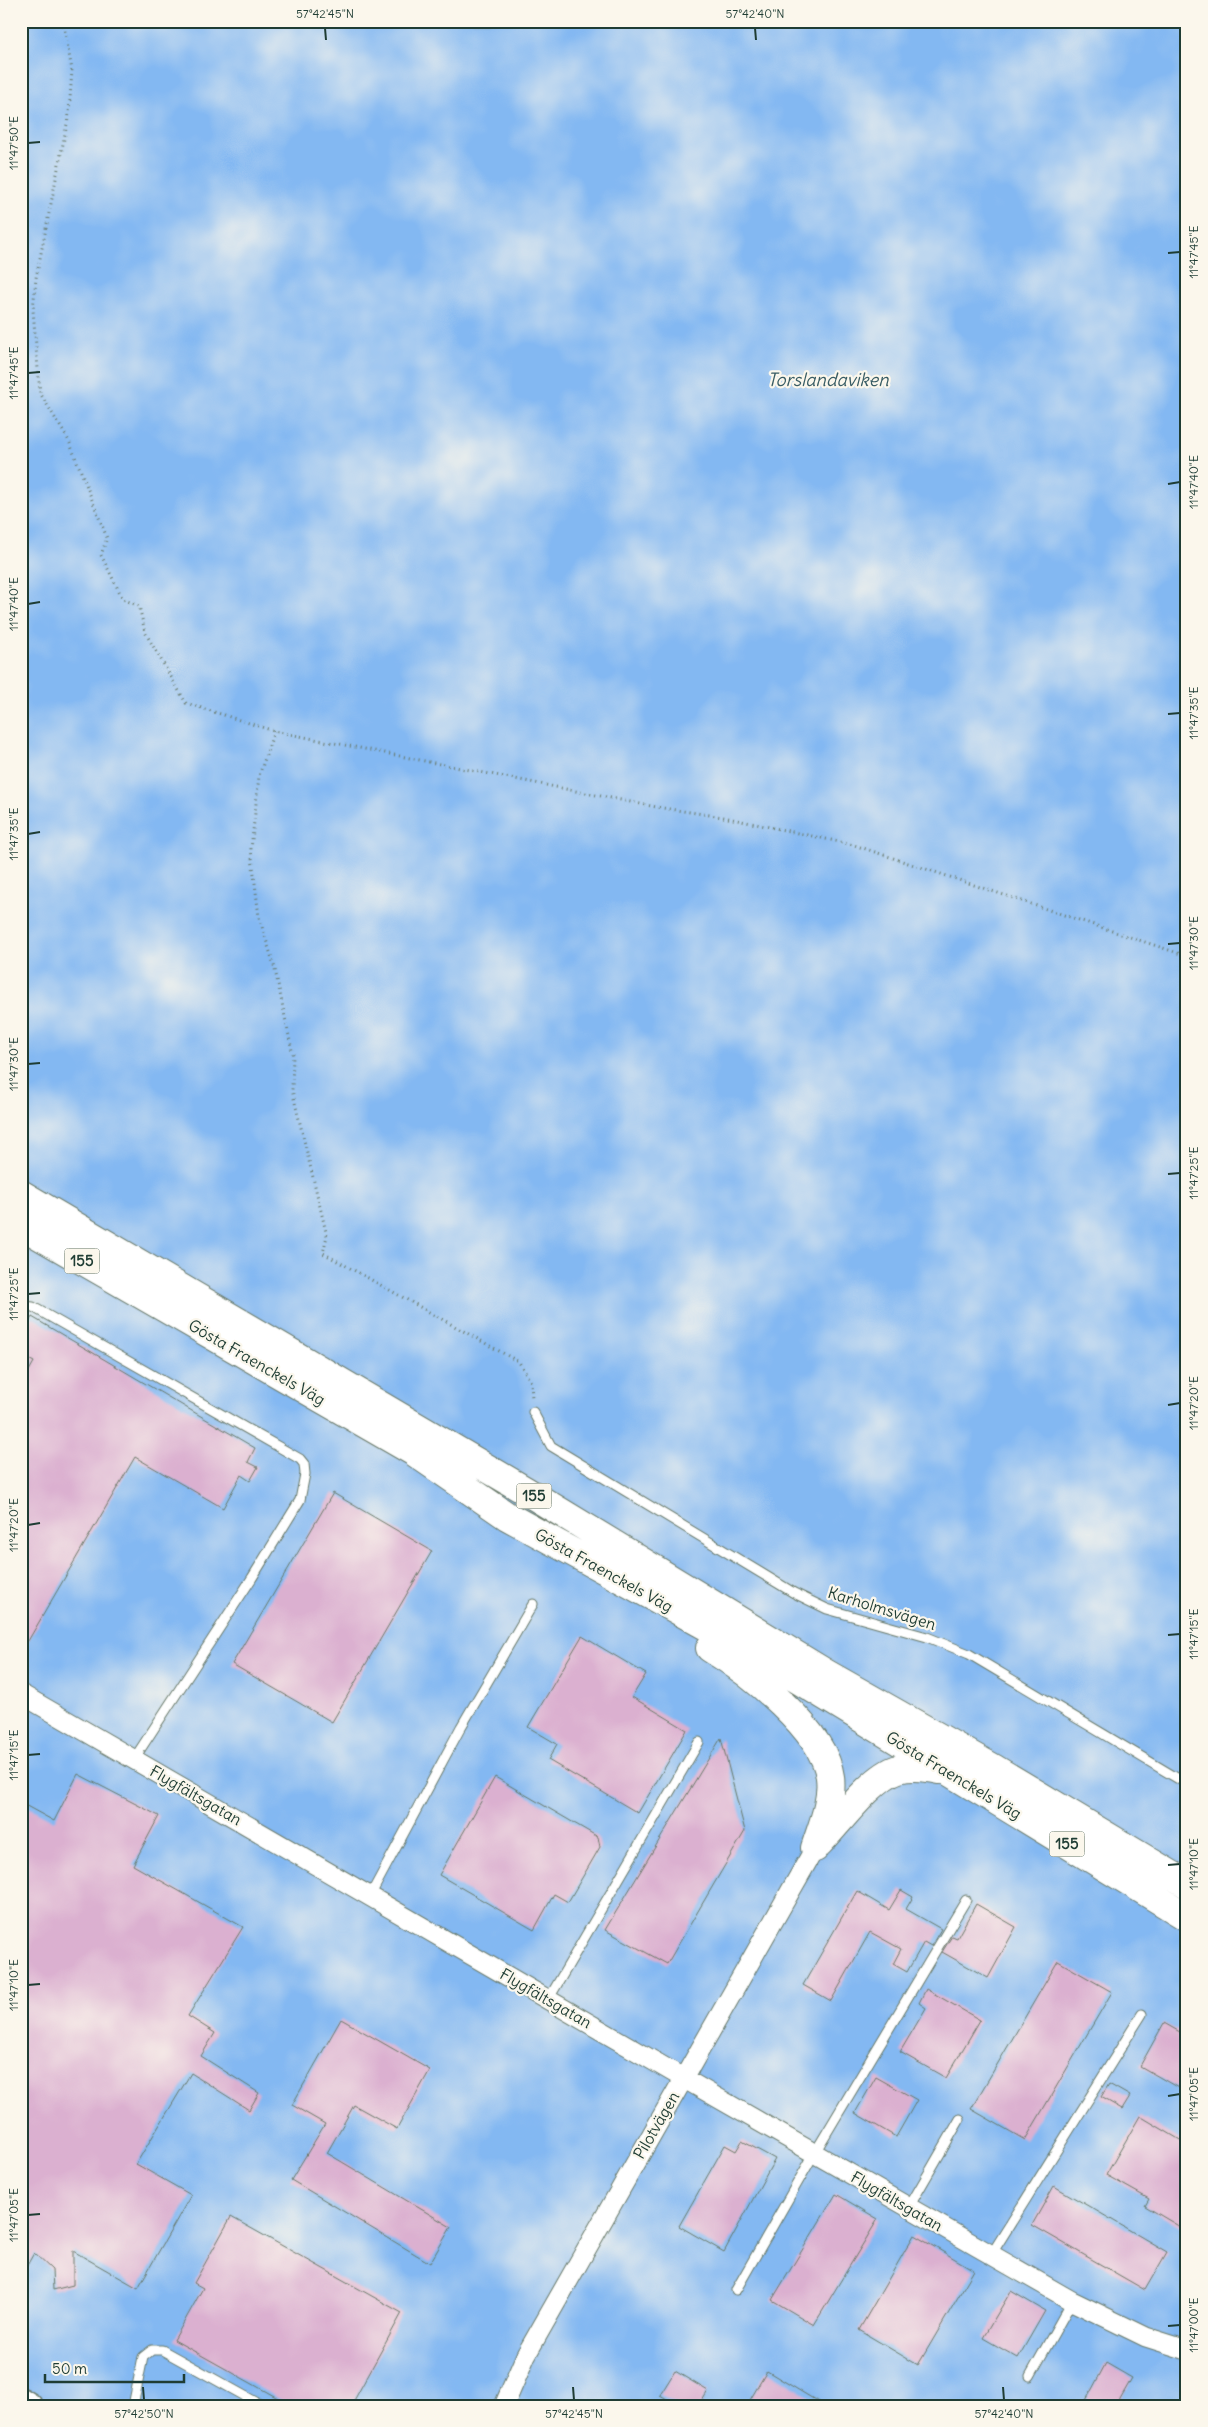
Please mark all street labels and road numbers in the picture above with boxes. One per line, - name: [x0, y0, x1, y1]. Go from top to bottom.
- road number: 155: [64, 1248, 100, 1274]
- street label: Gösta Fraenckels Väg: [185, 1315, 329, 1409]
- road number: 155: [516, 1484, 552, 1508]
- street label: Gösta Fraenckels Väg: [532, 1524, 676, 1616]
- street label: Karholmsvägen: [825, 1582, 939, 1634]
- street label: Gösta Fraenckels Väg: [883, 1727, 1025, 1823]
- street label: Flygfältsgatan: [146, 1761, 246, 1829]
- road number: 155: [1050, 1832, 1084, 1856]
- street label: Flygfältsgatan: [496, 1964, 596, 2032]
- street label: Pilotvägen: [629, 2088, 683, 2162]
- street label: Flygfältsgatan: [847, 2167, 947, 2235]

